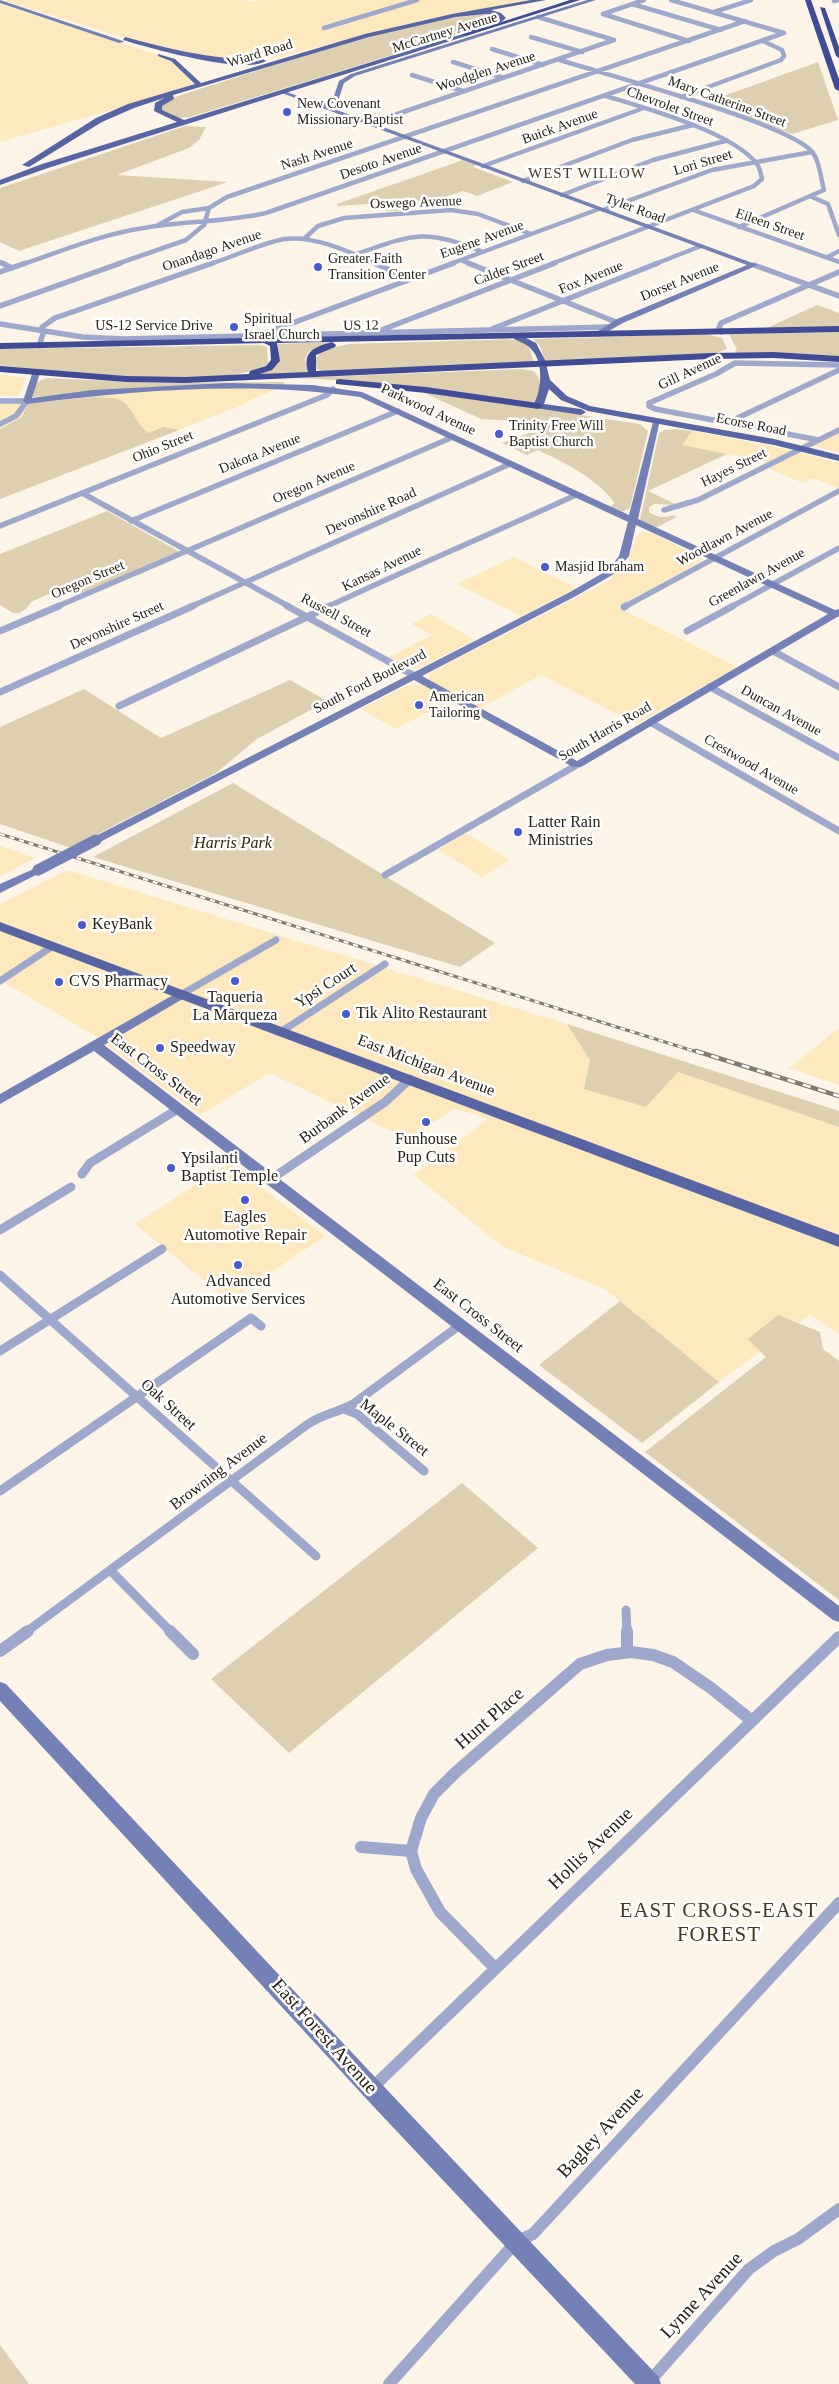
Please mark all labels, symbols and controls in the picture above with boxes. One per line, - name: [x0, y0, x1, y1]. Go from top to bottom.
- street label: McCartney Avenue: [390, 9, 500, 57]
- street label: Wiard Road: [225, 36, 295, 72]
- street label: Woodglen Avenue: [434, 48, 538, 96]
- street label: Mary Catherine Street: [666, 73, 788, 131]
- street label: Chevrolet Street: [624, 83, 716, 131]
- place label: New Covenant Missionary Baptist: [297, 96, 403, 128]
- marker: New Covenant Missionary Baptist: [281, 106, 293, 118]
- street label: Buick Avenue: [520, 106, 600, 148]
- street label: Nash Avenue: [279, 135, 355, 175]
- street label: Desoto Avenue: [338, 140, 424, 184]
- street label: Lori Street: [672, 146, 734, 180]
- district label: WEST WILLOW: [527, 165, 647, 183]
- street label: Tyler Road: [603, 190, 667, 228]
- street label: Oswego Avenue: [370, 193, 462, 213]
- street label: Eileen Street: [733, 205, 807, 245]
- street label: Eugene Avenue: [438, 217, 526, 263]
- street label: Onandago Avenue: [160, 226, 264, 276]
- street label: Calder Street: [472, 248, 546, 290]
- place label: Greater Faith Transition Center: [328, 251, 426, 284]
- street label: Fox Avenue: [556, 258, 626, 298]
- street label: Dorset Avenue: [638, 259, 722, 305]
- marker: Greater Faith Transition Center: [312, 261, 324, 273]
- place label: Spiritual Israel Church: [244, 311, 320, 344]
- street label: US 12: [343, 317, 379, 335]
- street label: US-12 Service Drive: [95, 318, 213, 334]
- marker: Spiritual Israel Church: [228, 321, 240, 333]
- street label: Gill Avenue: [656, 350, 724, 394]
- street label: Parkwood Avenue: [378, 381, 478, 439]
- street label: Ecorse Road: [714, 410, 788, 440]
- place label: Trinity Free Will Baptist Church: [509, 418, 604, 451]
- street label: Ohio Street: [130, 427, 196, 467]
- marker: Trinity Free Will Baptist Church: [493, 428, 505, 440]
- street label: Dakota Avenue: [217, 430, 303, 478]
- street label: Hayes Street: [698, 445, 770, 491]
- street label: Oregon Avenue: [270, 458, 358, 508]
- street label: Devonshire Road: [323, 484, 419, 540]
- street label: Woodlawn Avenue: [674, 506, 776, 570]
- street label: Kansas Avenue: [339, 543, 425, 595]
- street label: Greenlawn Avenue: [706, 545, 808, 611]
- street label: Oregon Street: [49, 557, 127, 603]
- place label: Masjid Ibraham: [555, 559, 644, 575]
- marker: Masjid Ibraham: [539, 561, 551, 573]
- street label: Russell Street: [298, 590, 374, 642]
- street label: Devonshire Street: [68, 598, 166, 654]
- street label: South Ford Boulevard: [311, 646, 429, 718]
- street label: Duncan Avenue: [738, 682, 824, 740]
- place label: American Tailoring: [429, 689, 484, 722]
- marker: American Tailoring: [413, 699, 425, 711]
- street label: South Harris Road: [556, 699, 654, 765]
- street label: Crestwood Avenue: [701, 731, 801, 799]
- place label: Latter Rain Ministries: [528, 813, 600, 851]
- marker: Latter Rain Ministries: [512, 826, 524, 838]
- park label: Harris Park: [194, 834, 272, 854]
- place label: KeyBank: [92, 915, 152, 935]
- marker: KeyBank: [76, 919, 88, 931]
- street label: Ypsi Court: [292, 959, 360, 1013]
- place label: CVS Pharmacy: [69, 972, 168, 992]
- marker: Taqueria La Marqueza: [229, 975, 241, 987]
- marker: CVS Pharmacy: [53, 976, 65, 988]
- place label: Taqueria La Marqueza: [193, 988, 277, 1026]
- place label: Tik Alito Restaurant: [356, 1004, 487, 1024]
- marker: Tik Alito Restaurant: [340, 1008, 352, 1020]
- street label: East Cross Street: [107, 1029, 205, 1111]
- street label: East Michigan Avenue: [355, 1031, 497, 1101]
- place label: Speedway: [170, 1038, 236, 1058]
- marker: Speedway: [154, 1042, 166, 1054]
- street label: Burbank Avenue: [296, 1070, 394, 1148]
- marker: Funhouse Pup Cuts: [420, 1116, 432, 1128]
- place label: Funhouse Pup Cuts: [395, 1130, 457, 1168]
- place label: Ypsilanti Baptist Temple: [181, 1149, 278, 1187]
- marker: Ypsilanti Baptist Temple: [165, 1162, 177, 1174]
- marker: Eagles Automotive Repair: [239, 1194, 251, 1206]
- place label: Eagles Automotive Repair: [183, 1208, 307, 1246]
- marker: Advanced Automotive Services: [232, 1259, 244, 1271]
- place label: Advanced Automotive Services: [171, 1272, 305, 1310]
- street label: East Cross Street: [429, 1275, 527, 1357]
- street label: Oak Street: [136, 1375, 200, 1435]
- street label: Maple Street: [356, 1395, 432, 1461]
- street label: Browning Avenue: [167, 1429, 271, 1515]
- street label: Hunt Place: [451, 1683, 529, 1755]
- street label: Hollis Avenue: [544, 1803, 638, 1895]
- district label: EAST CROSS-EAST FOREST: [618, 1898, 820, 1948]
- street label: East Forest Avenue: [266, 1975, 382, 2099]
- street label: Bagley Avenue: [553, 2083, 649, 2183]
- street label: Lynne Avenue: [656, 2248, 748, 2344]

